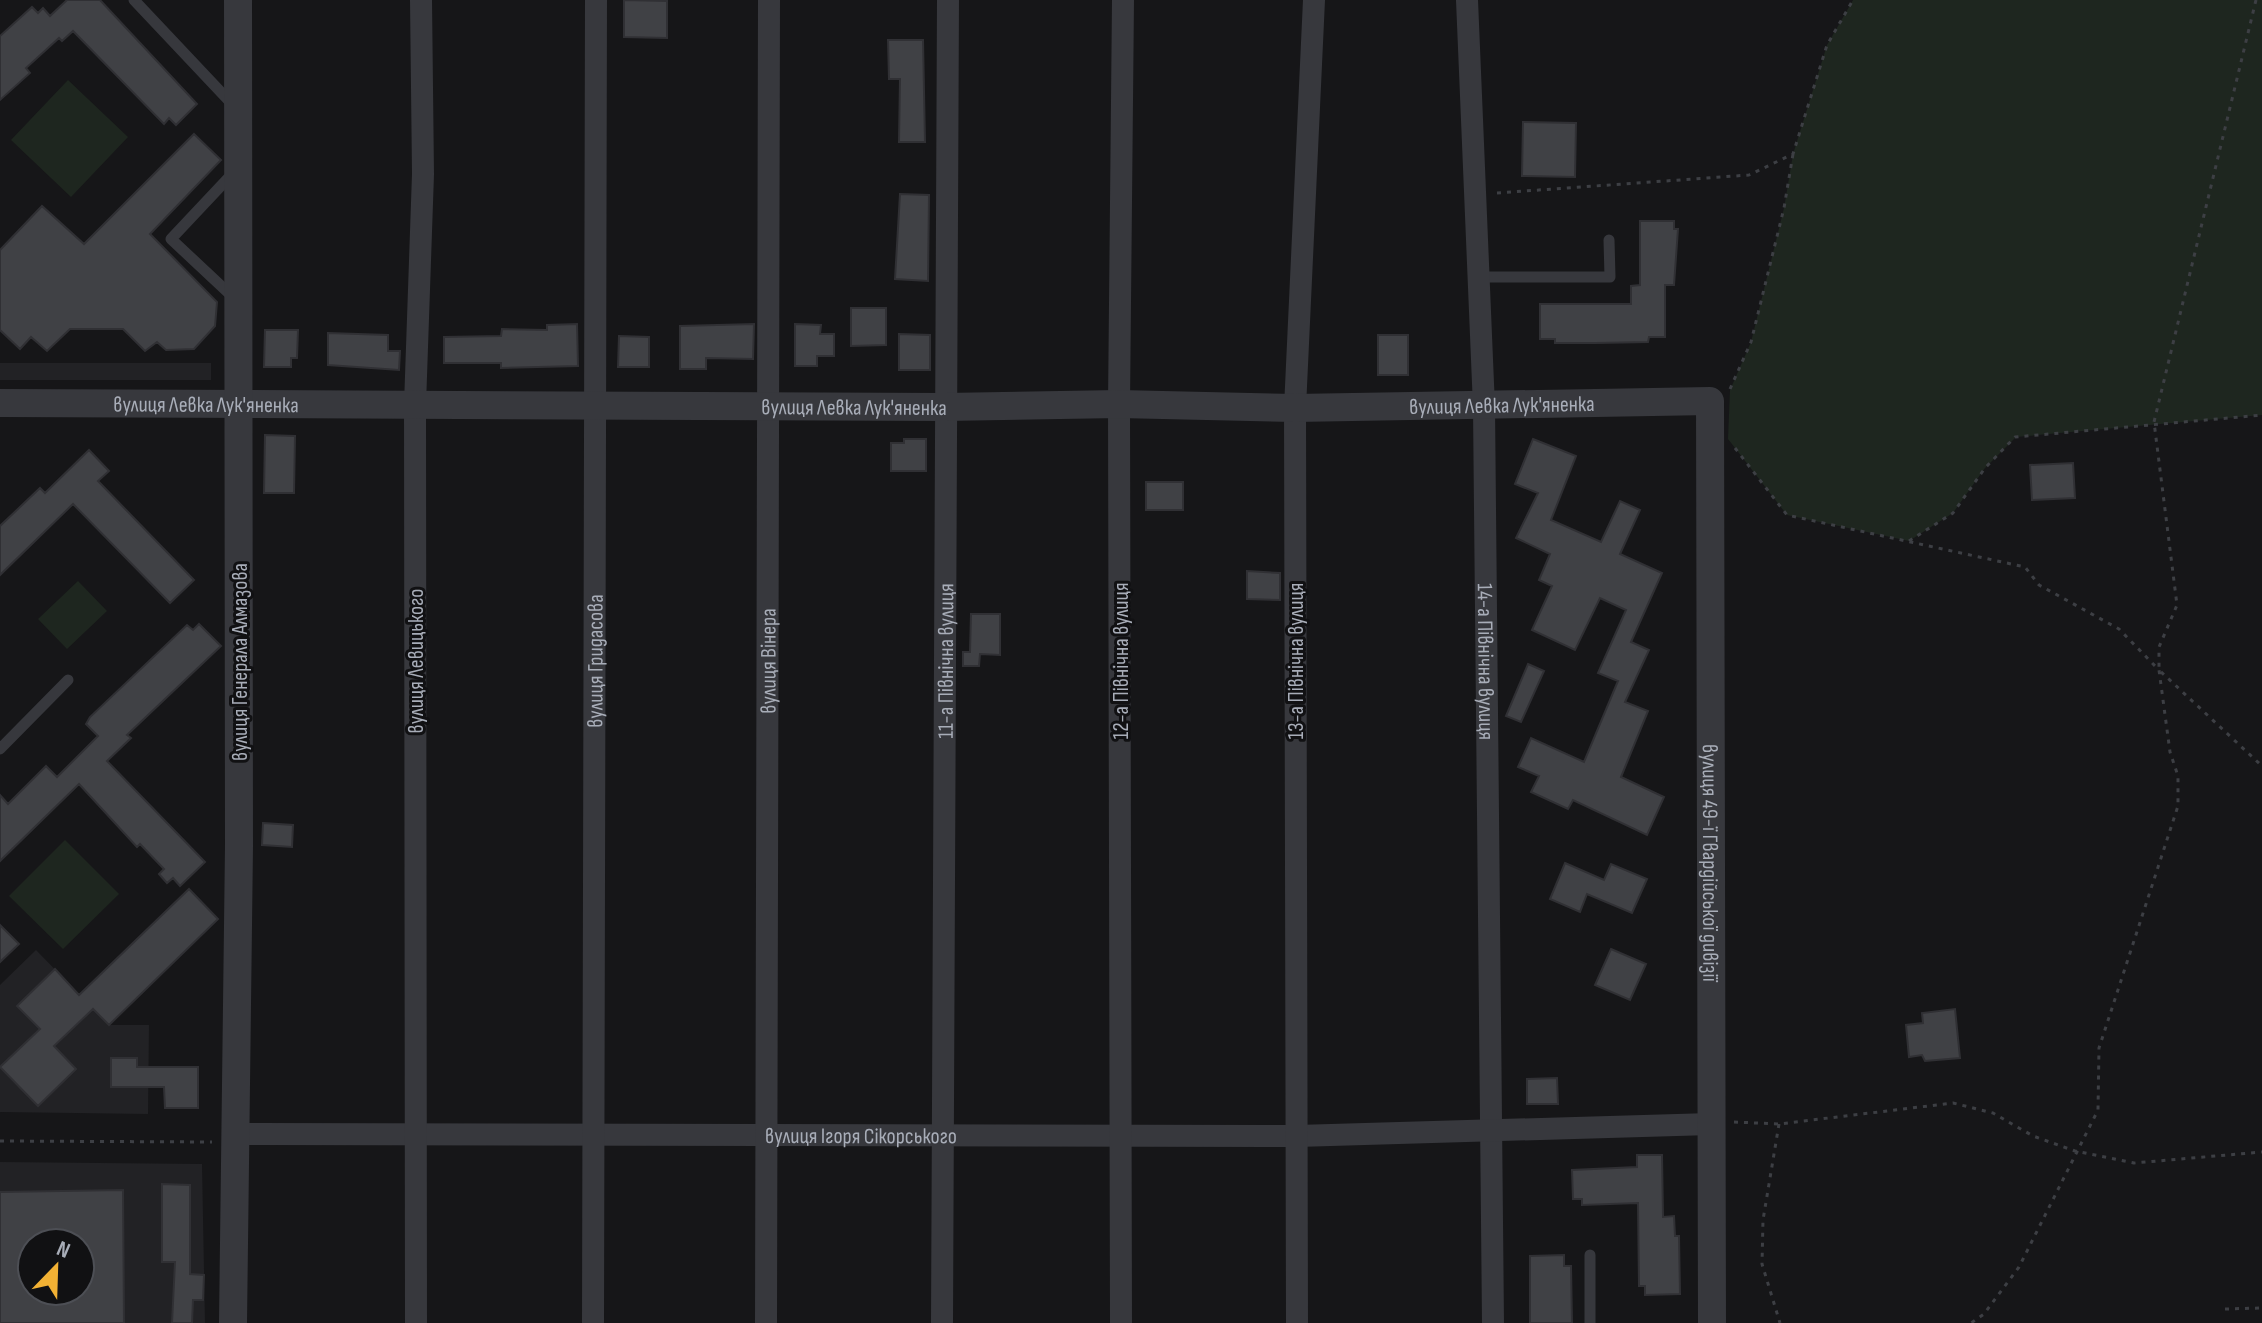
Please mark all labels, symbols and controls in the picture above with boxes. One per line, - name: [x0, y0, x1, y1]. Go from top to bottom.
- street label: вулиця Левка Лук'яненка: [113, 391, 299, 419]
- street label: вулиця Левка Лук'яненка: [1409, 391, 1595, 421]
- street label: вулиця Левка Лук'яненка: [761, 394, 947, 422]
- street label: вулиця Генерала Алмазова: [227, 563, 254, 761]
- street label: 12-а Північна вулиця: [1108, 582, 1135, 740]
- street label: 11-а Північна вулиця: [933, 583, 960, 739]
- street label: 13-а Північна вулиця: [1283, 583, 1310, 739]
- street label: 14-а Північна вулиця: [1471, 583, 1499, 740]
- street label: вулиця Левицького: [403, 589, 430, 733]
- street label: вулиця Гридасова: [582, 594, 610, 728]
- street label: вулиця Вінера: [755, 608, 783, 714]
- street label: вулиця 49-ї Гвардійської дивізії: [1696, 744, 1723, 983]
- street label: вулиця Ігоря Сікорського: [765, 1123, 957, 1150]
- north arrow: [16, 1227, 96, 1307]
- text: N: [53, 1235, 74, 1265]

